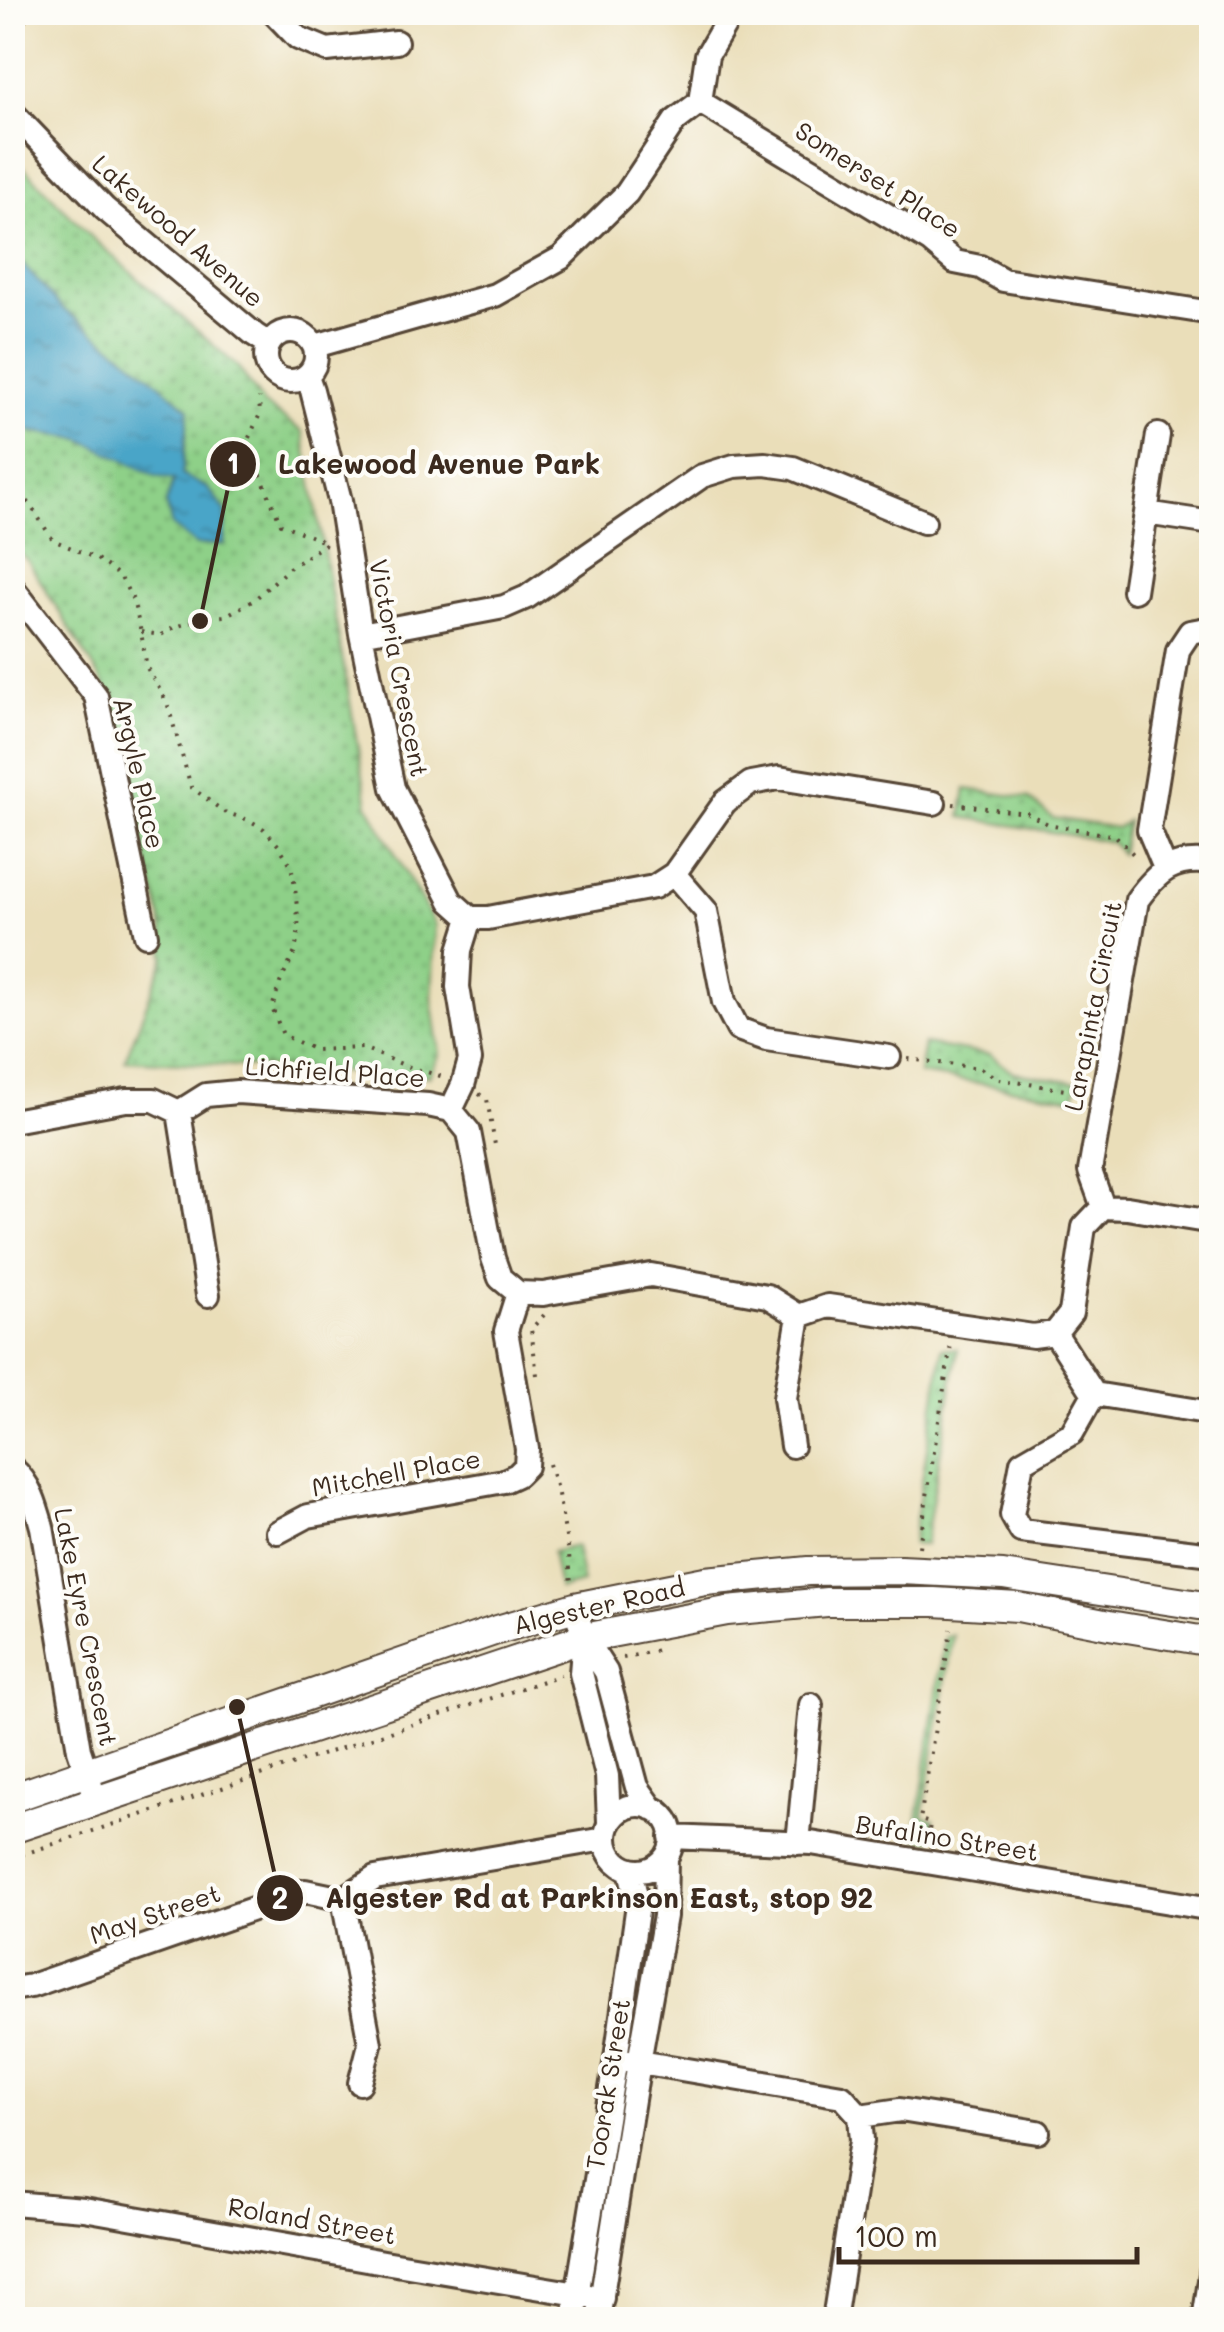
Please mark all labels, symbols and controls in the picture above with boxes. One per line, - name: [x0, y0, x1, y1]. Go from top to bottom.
- street label: Somerset Place: [790, 114, 967, 245]
- street label: Lakewood Avenue: [86, 147, 271, 313]
- callout: Lakewood Avenue Park: [208, 435, 620, 493]
- text: 1: [226, 442, 240, 482]
- text: Lakewood Avenue Park: [278, 445, 600, 481]
- street label: Victoria Crescent: [363, 556, 437, 779]
- street label: Argyle Place: [106, 694, 173, 852]
- street label: Larapinta Circuit: [1056, 898, 1128, 1114]
- street label: Lichfield Place: [244, 1049, 426, 1093]
- street label: Mitchell Place: [309, 1441, 483, 1503]
- street label: Lake Eyre Crescent: [47, 1505, 126, 1749]
- street label: Algester Road: [510, 1570, 688, 1640]
- street label: Bufalino Street: [853, 1807, 1041, 1867]
- callout: Algester Rd at Parkinson East, stop 92: [255, 1869, 893, 1927]
- street label: May Street: [85, 1876, 225, 1951]
- text: 2: [272, 1877, 288, 1917]
- text: Algester Rd at Parkinson East, stop 92: [325, 1879, 873, 1915]
- street label: Toorak Street: [578, 1996, 636, 2172]
- street label: Roland Street: [226, 2189, 399, 2251]
- scale bar: [839, 2202, 1136, 2264]
- text: 100 m: [854, 2215, 938, 2255]

